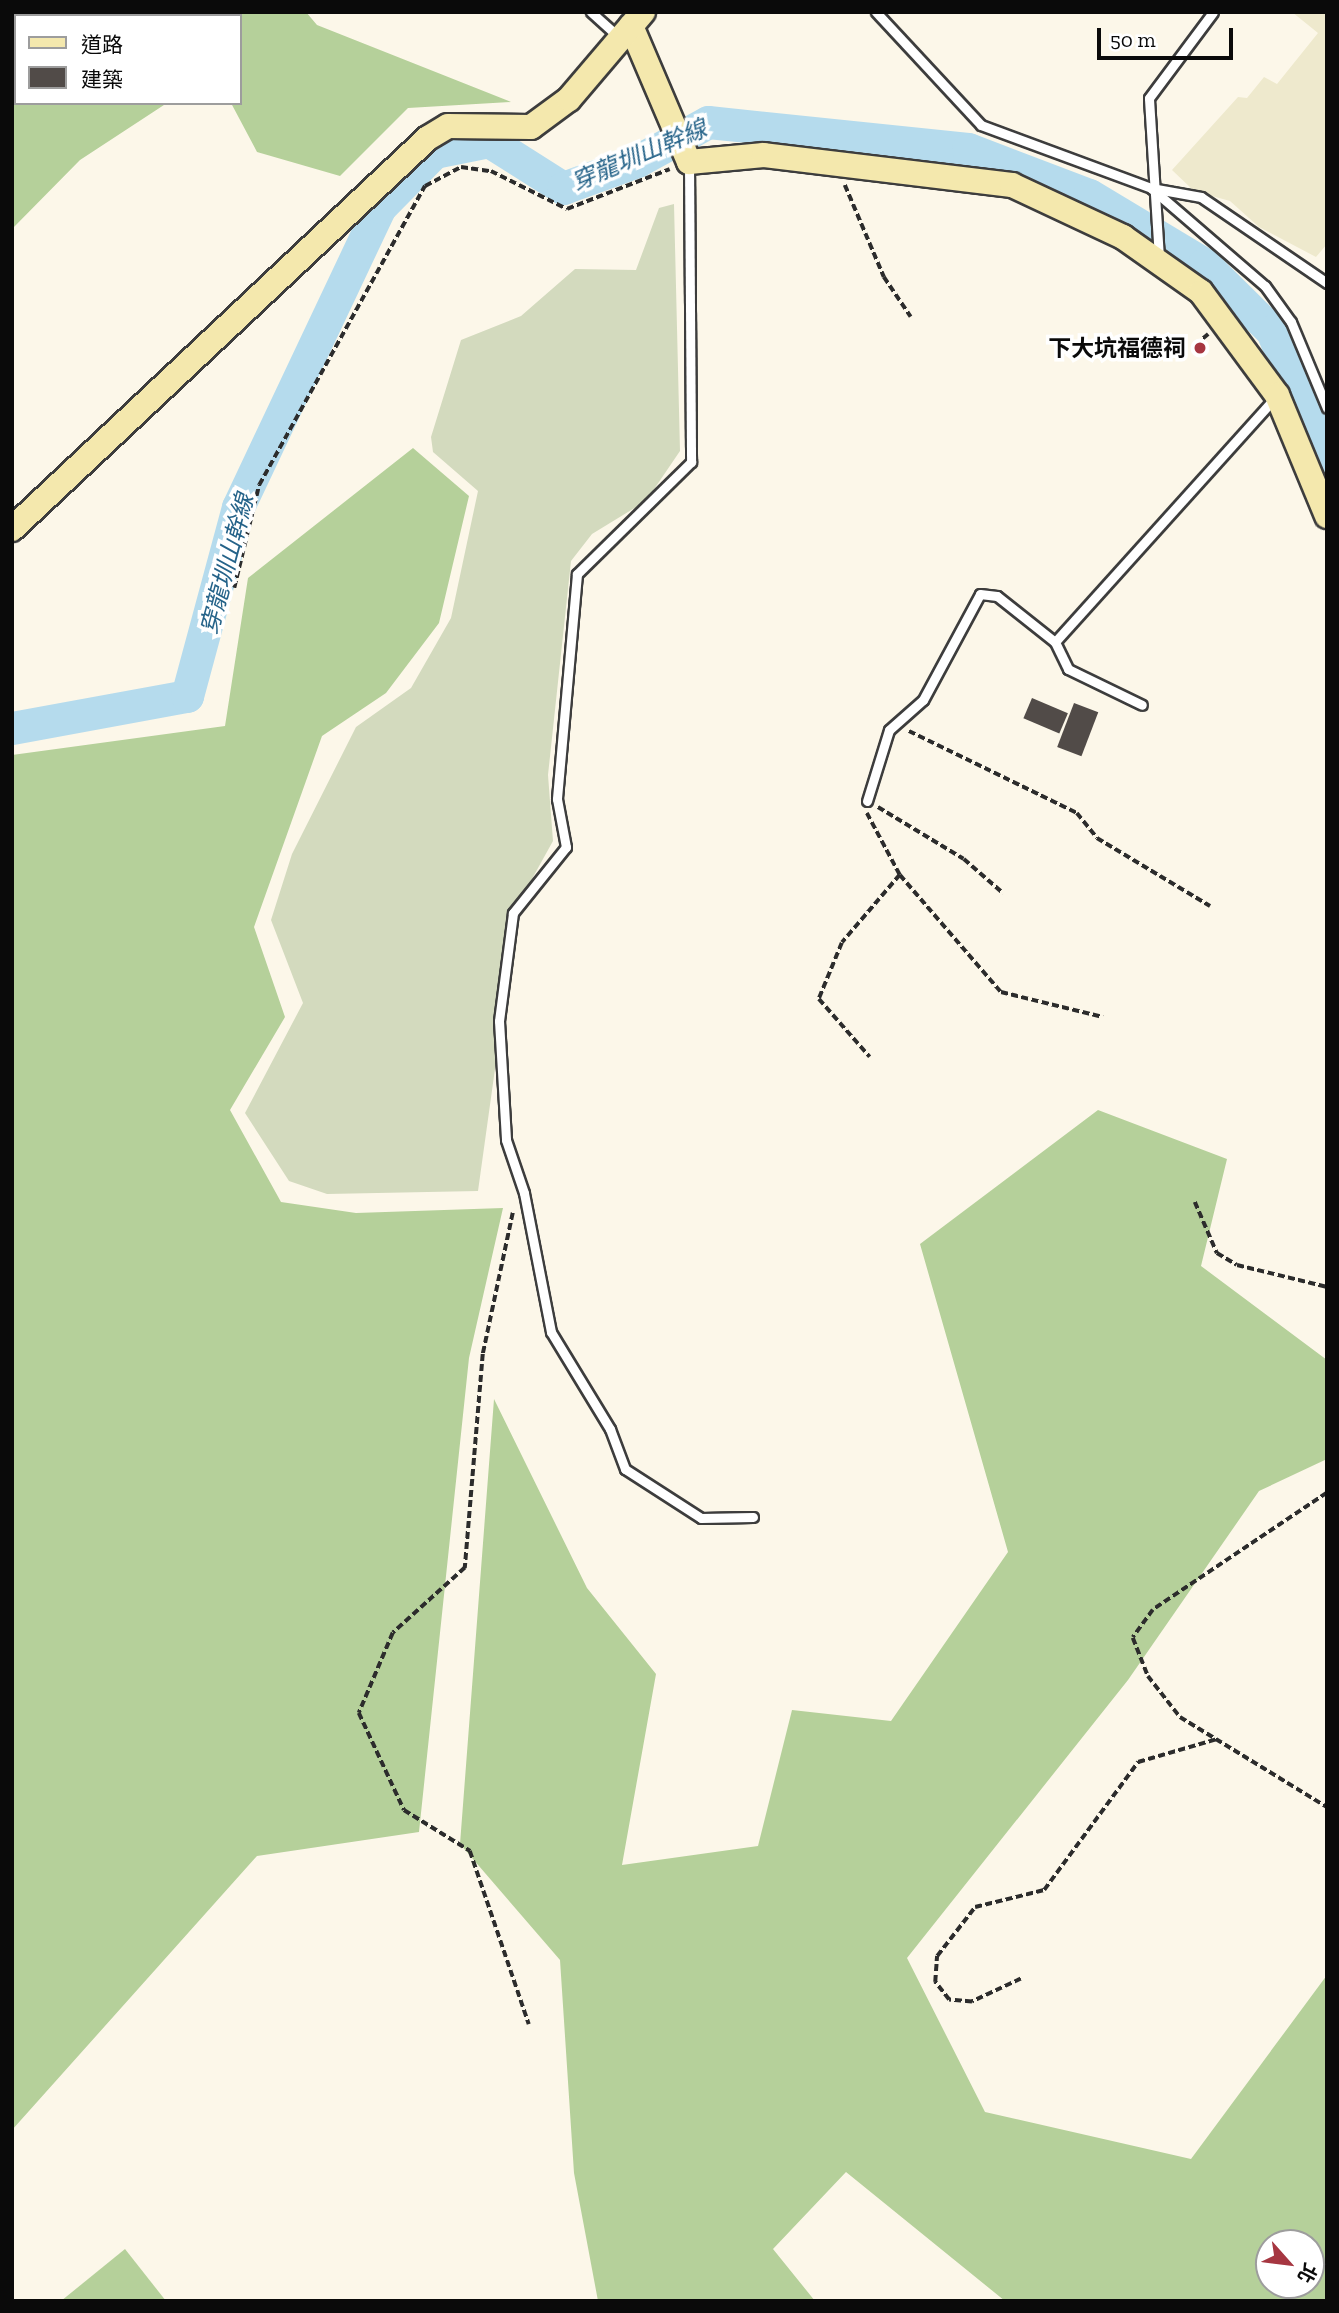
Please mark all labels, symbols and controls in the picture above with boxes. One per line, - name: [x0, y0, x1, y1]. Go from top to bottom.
- legend: [14, 14, 242, 105]
- scale bar: [1101, 14, 1238, 58]
- text: 50 m: [1110, 27, 1156, 52]
- text: 道路: [81, 32, 123, 57]
- text: 建築: [81, 67, 123, 92]
- water label: 穿龍圳山幹線: [567, 114, 711, 196]
- place label: 下大坑福德祠: [1048, 334, 1186, 362]
- marker: 下大坑福德祠: [1192, 340, 1208, 356]
- water label: 穿龍圳山幹線: [194, 491, 260, 637]
- north arrow: [1255, 2229, 1325, 2299]
- text: 北: [1293, 2259, 1322, 2287]

